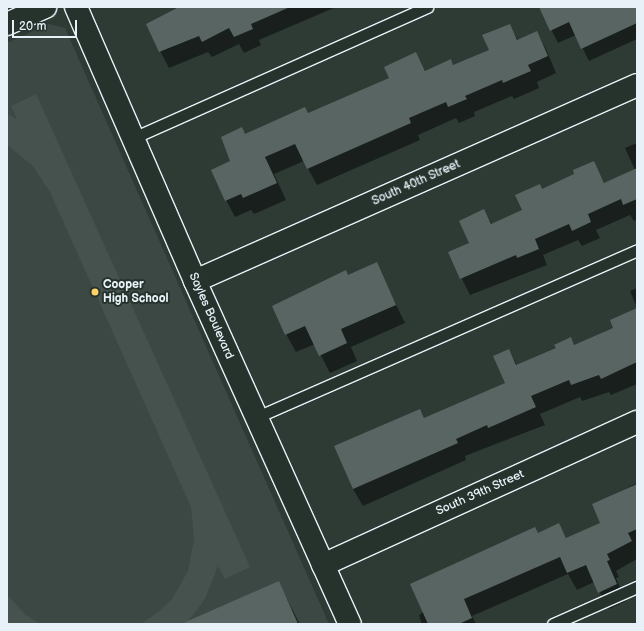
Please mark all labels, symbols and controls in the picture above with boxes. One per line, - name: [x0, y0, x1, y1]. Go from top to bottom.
- scale bar: [14, 12, 79, 38]
- text: 20 m: [19, 19, 46, 34]
- street label: South 40th Street: [370, 157, 462, 209]
- street label: Sayles Boulevard: [186, 271, 236, 361]
- place label: Cooper High School: [103, 278, 169, 306]
- marker: Cooper High School: [90, 287, 100, 297]
- street label: South 39th Street: [434, 467, 526, 519]

